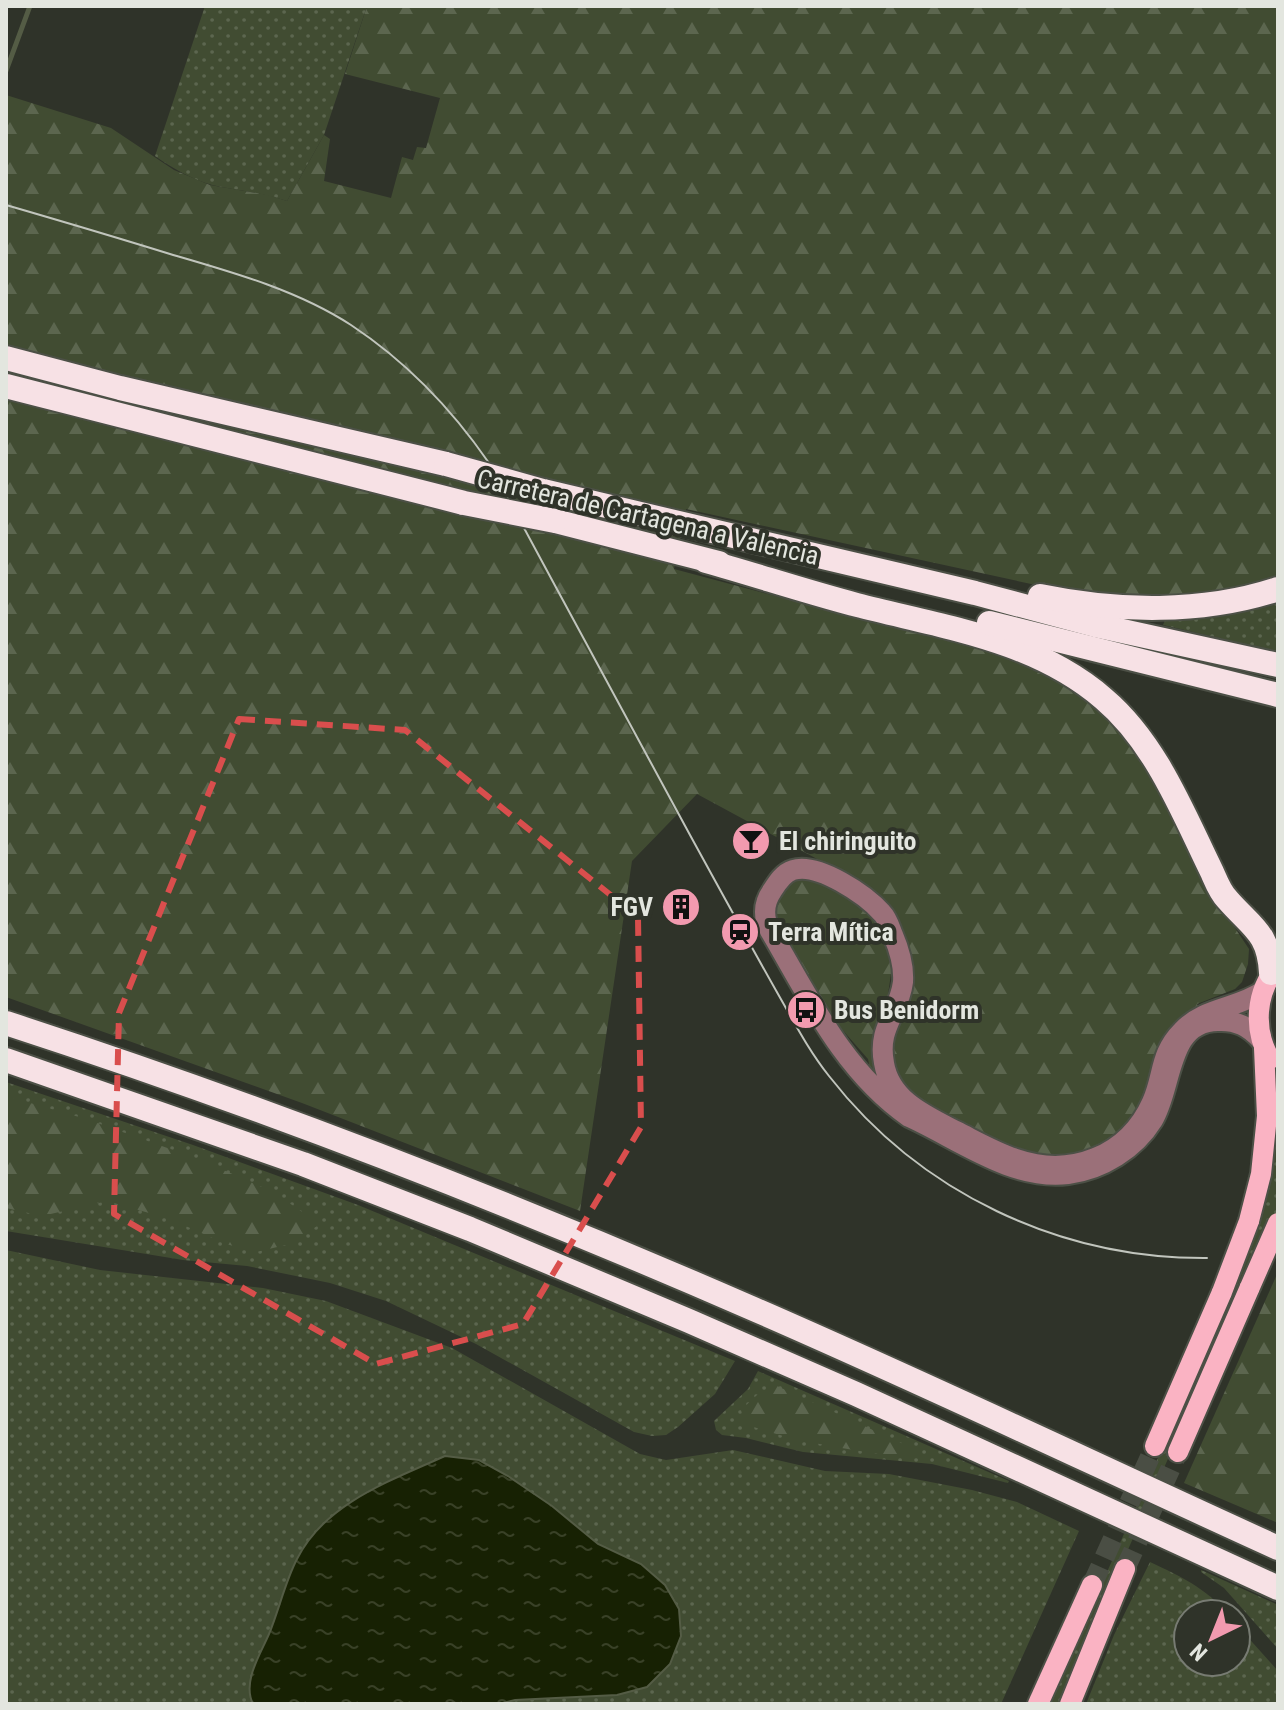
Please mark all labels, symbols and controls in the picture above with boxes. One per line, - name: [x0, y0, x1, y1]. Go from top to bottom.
- street label: Carretera de Cartagena a Valencia: [474, 463, 822, 571]
- bar icon: El chiringuito: [730, 820, 772, 862]
- place label: El chiringuito: [779, 826, 917, 856]
- building icon: FGV: [660, 886, 702, 928]
- place label: FGV: [610, 892, 653, 922]
- station icon: Terra Mítica: [719, 911, 761, 953]
- place label: Terra Mítica: [768, 917, 894, 947]
- bus stop icon: Bus Benidorm: [785, 989, 827, 1031]
- place label: Bus Benidorm: [834, 995, 979, 1025]
- north arrow: [1172, 1598, 1252, 1678]
- text: N: [1185, 1639, 1212, 1666]

